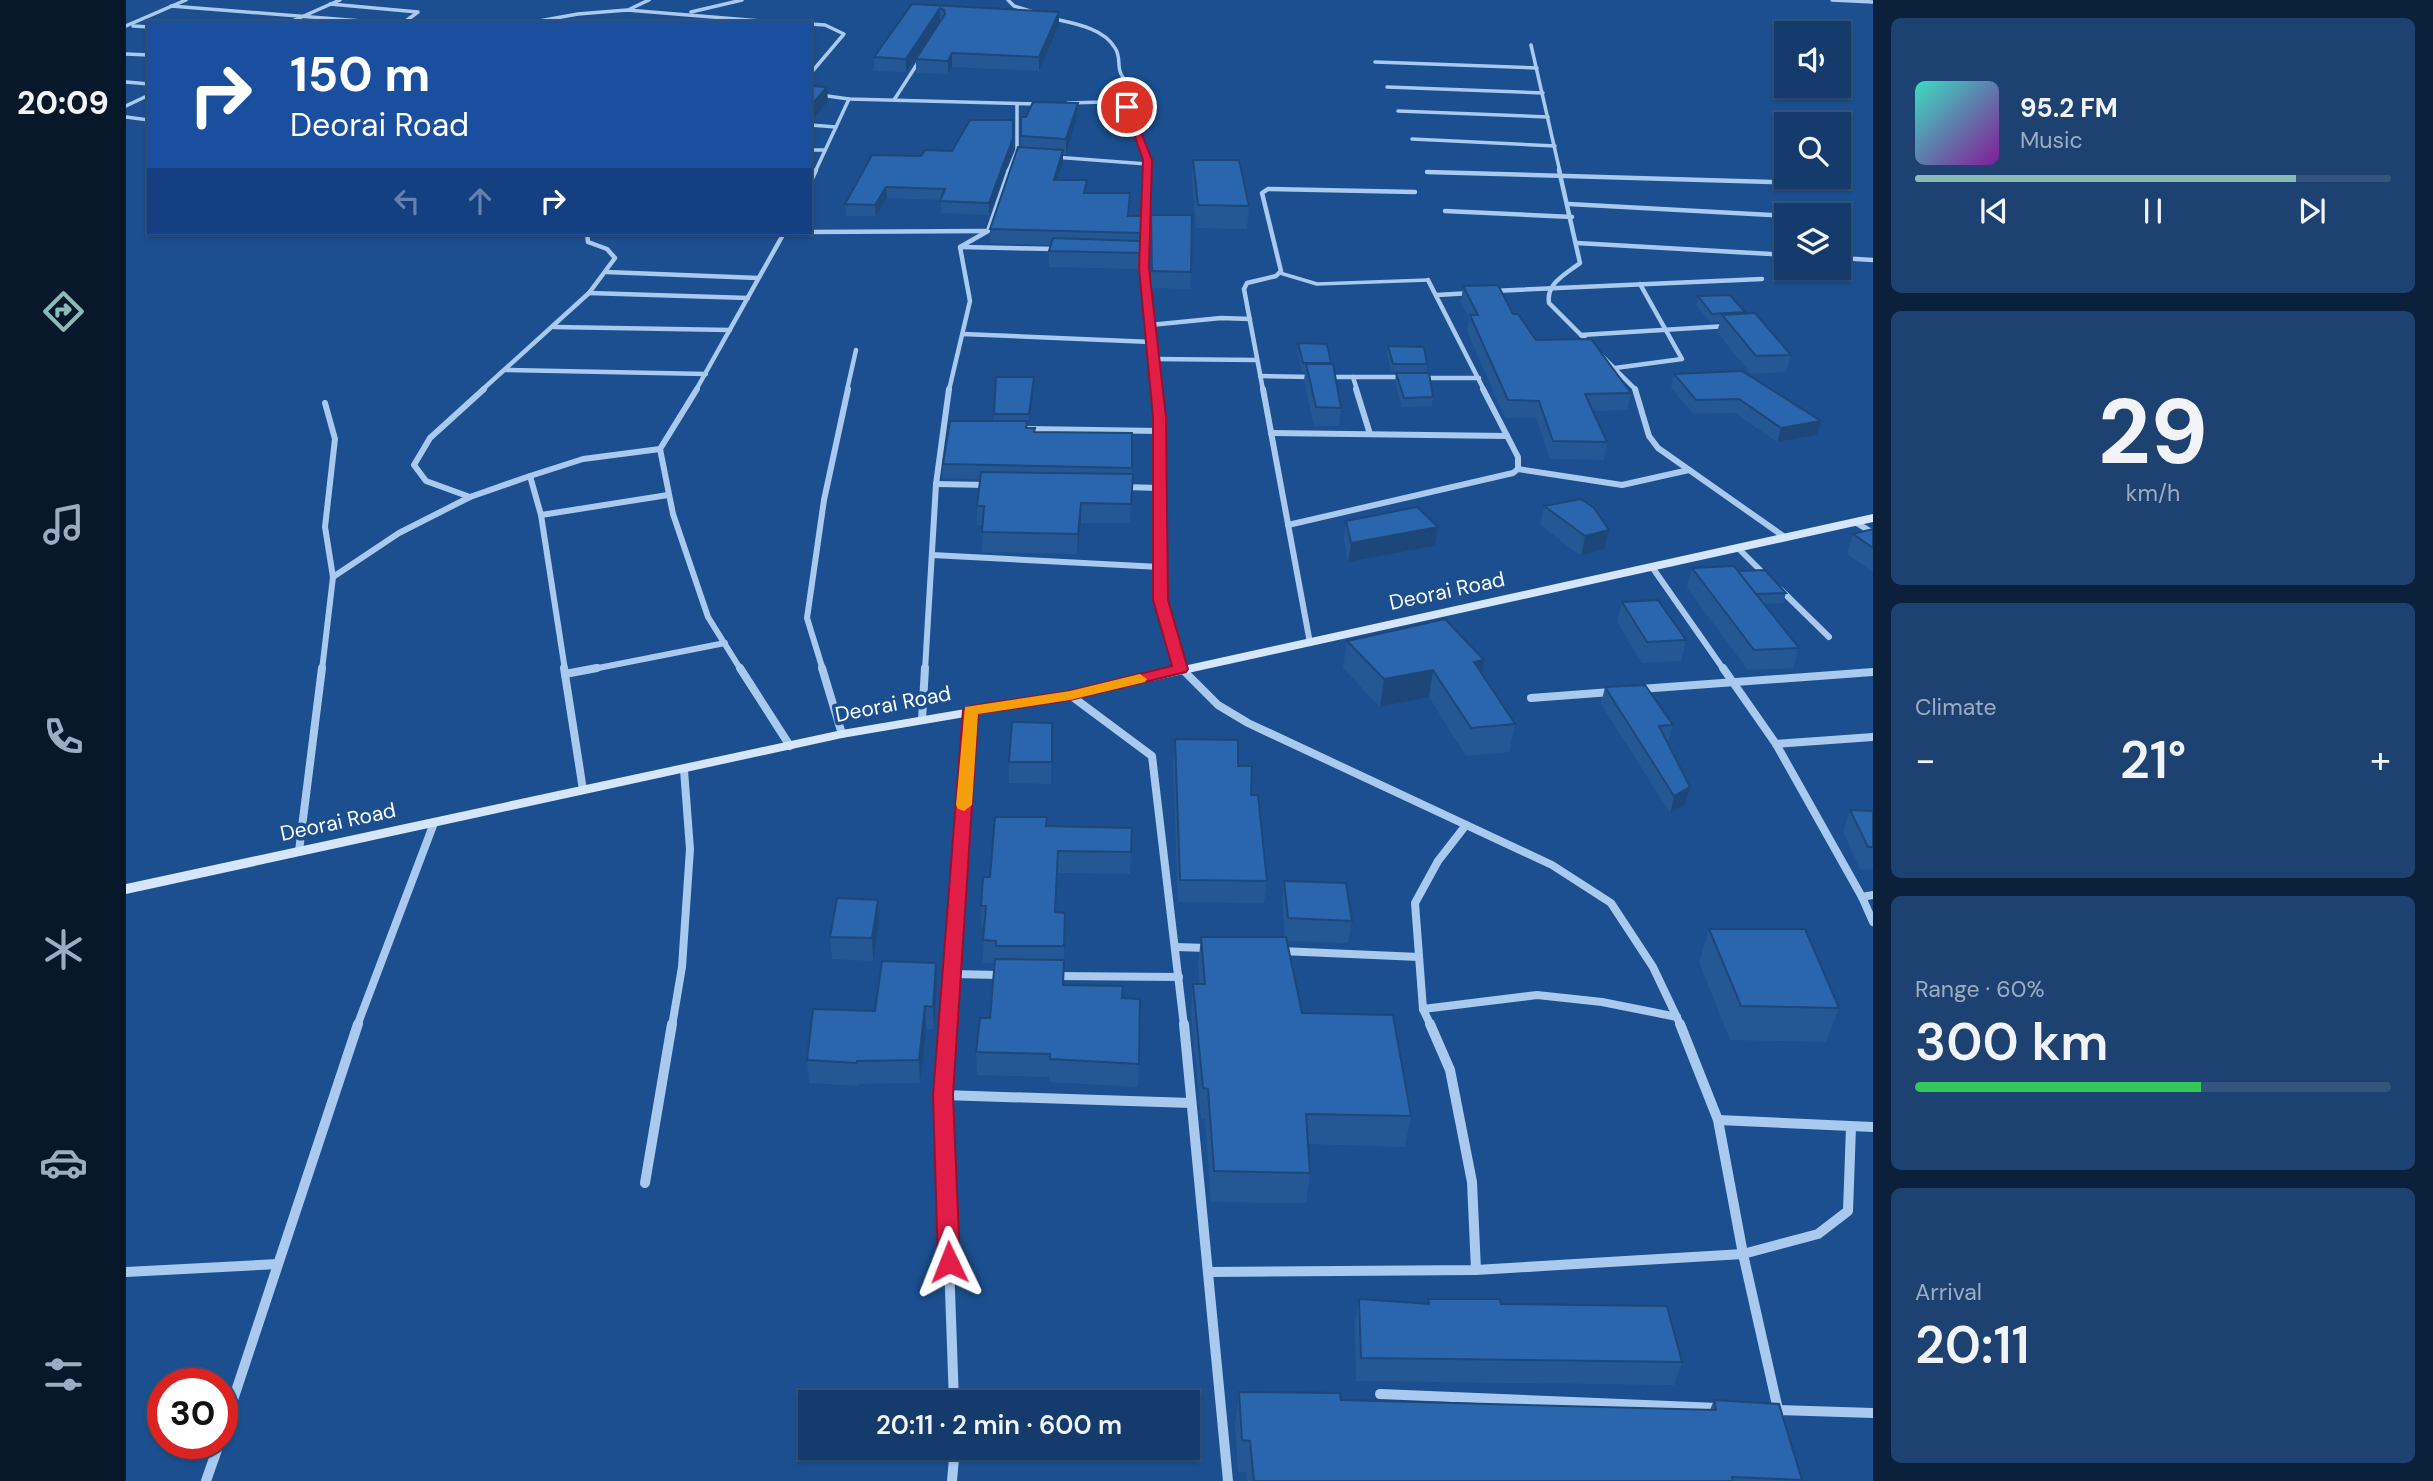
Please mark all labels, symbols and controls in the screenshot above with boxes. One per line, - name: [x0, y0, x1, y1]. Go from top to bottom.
- map controls: [1774, 21, 1851, 280]
- button: sound: [1774, 21, 1851, 98]
- text: 150 m: [290, 42, 430, 106]
- icon: right: [175, 49, 266, 140]
- pin: [1097, 77, 1157, 137]
- text: 20:09: [17, 82, 109, 124]
- icon: arrive: [1108, 88, 1146, 126]
- text: 95.2 FM: [2020, 91, 2118, 125]
- text: Deorai Road: [290, 104, 469, 146]
- button: search: [1774, 112, 1851, 189]
- text: Music: [2020, 125, 2083, 155]
- icon: left: [388, 182, 426, 220]
- icon: ahead: [461, 182, 499, 220]
- icon: right: [534, 182, 572, 220]
- icon: previous: [1975, 192, 2013, 230]
- icon: pause: [2134, 192, 2172, 230]
- icon: next: [2293, 192, 2331, 230]
- button: layers: [1774, 203, 1851, 280]
- icon: directions: [39, 287, 88, 336]
- text: 29: [2098, 373, 2208, 491]
- text: km/h: [2126, 478, 2180, 508]
- icon: music: [39, 500, 88, 549]
- street label: Deorai Road: [1387, 565, 1507, 617]
- street label: Deorai Road: [833, 679, 953, 729]
- text: Climate: [1915, 692, 1997, 722]
- icon: phone: [39, 712, 88, 761]
- text: 21°: [2120, 726, 2186, 794]
- text: −: [1915, 735, 1936, 785]
- text: +: [2370, 735, 2391, 785]
- street label: Deorai Road: [278, 796, 398, 848]
- icon: climate: [39, 925, 88, 974]
- text: Range · 60%: [1915, 974, 2045, 1004]
- text: 300 km: [1915, 1008, 2109, 1076]
- icon: car: [39, 1138, 88, 1187]
- position arrow: [912, 1225, 986, 1299]
- text: Arrival: [1915, 1277, 1982, 1307]
- text: 20:11: [1915, 1311, 2030, 1379]
- icon: filters: [39, 1350, 88, 1399]
- speed limit sign: 30: [147, 1368, 238, 1459]
- text: 20:11 · 2 min · 600 m: [876, 1408, 1122, 1442]

